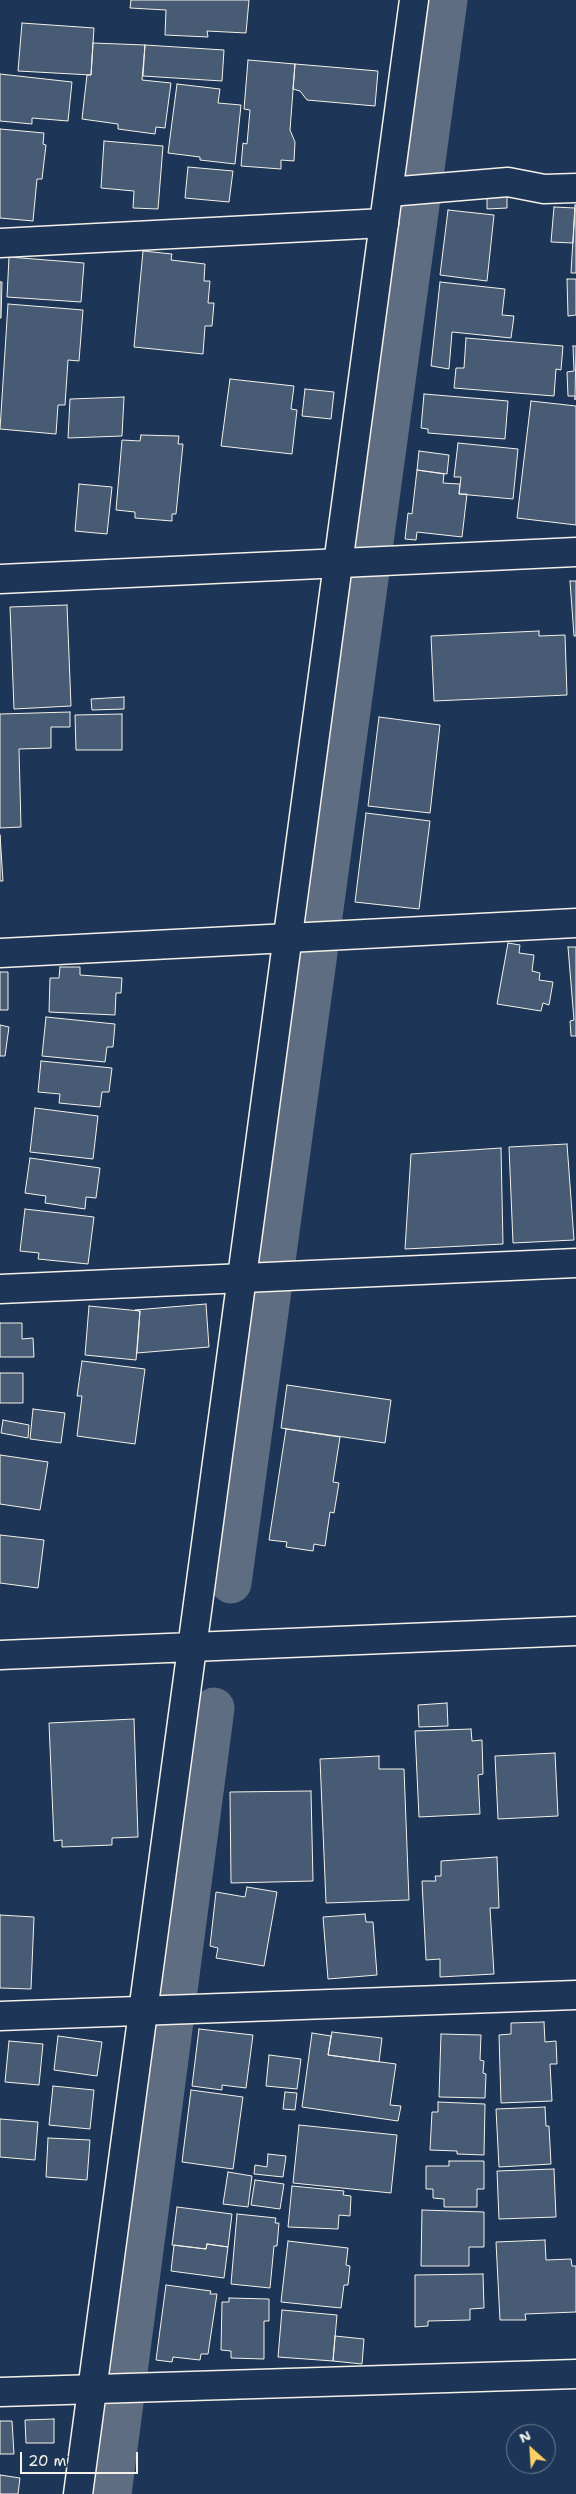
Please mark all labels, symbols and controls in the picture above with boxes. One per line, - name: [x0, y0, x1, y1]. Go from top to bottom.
- north arrow: [506, 2424, 556, 2474]
- text: N: [516, 2426, 534, 2447]
- scale bar: [22, 2442, 140, 2474]
- text: 20 m: [28, 2451, 67, 2471]

